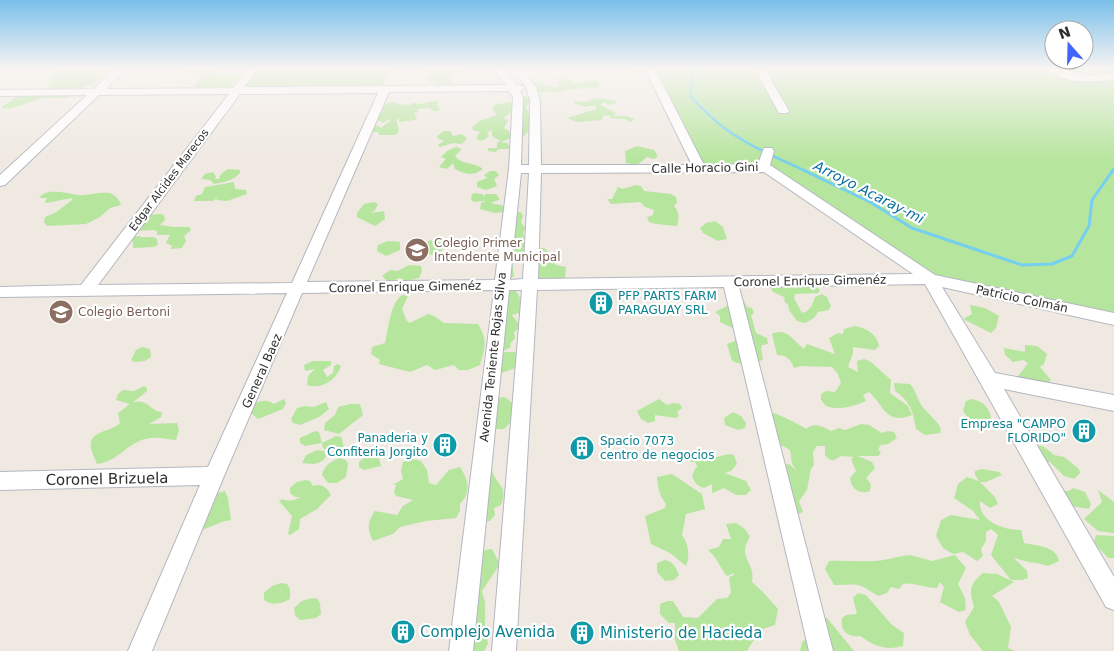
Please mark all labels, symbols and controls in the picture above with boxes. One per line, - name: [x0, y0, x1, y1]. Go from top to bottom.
- north arrow: [1044, 20, 1094, 70]
- text: N: [1056, 23, 1073, 42]
- street label: Edgar Alcides Marecos: [126, 126, 212, 233]
- water label: Arroyo Acaray-mi: [810, 157, 927, 227]
- street label: Calle Horacio Gini: [651, 160, 759, 176]
- place label: Colegio Primer Intendente Municipal: [434, 236, 560, 264]
- school or university icon: Colegio Primer Intendente Municipal: [404, 237, 430, 263]
- street label: Avenida Teniente Rojas Silva: [477, 271, 509, 443]
- street label: Coronel Enrique Gimenéz: [734, 273, 886, 289]
- street label: Coronel Enrique Gimenéz: [329, 279, 481, 295]
- street label: Patricio Colmán: [975, 282, 1069, 316]
- place label: PFP PARTS FARM PARAGUAY SRL: [618, 289, 717, 317]
- building icon: PFP PARTS FARM PARAGUAY SRL: [588, 290, 614, 316]
- school or university icon: Colegio Bertoni: [48, 299, 74, 325]
- place label: Colegio Bertoni: [78, 305, 170, 319]
- street label: General Baez: [239, 331, 285, 411]
- place label: Empresa "CAMPO FLORIDO": [960, 417, 1066, 445]
- building icon: Empresa "CAMPO FLORIDO": [1071, 418, 1097, 444]
- place label: Panaderia y Confiteria Jorgito: [327, 431, 428, 459]
- building icon: Panaderia y Confiteria Jorgito: [432, 432, 458, 458]
- place label: Spacio 7073 centro de negocios: [600, 434, 714, 462]
- building icon: Spacio 7073 centro de negocios: [569, 435, 595, 461]
- street label: Coronel Brizuela: [45, 469, 169, 489]
- building icon: Complejo Avenida: [390, 619, 416, 645]
- building icon: Ministerio de Hacieda: [569, 620, 595, 646]
- place label: Complejo Avenida: [420, 623, 555, 641]
- place label: Ministerio de Hacieda: [600, 624, 762, 642]

